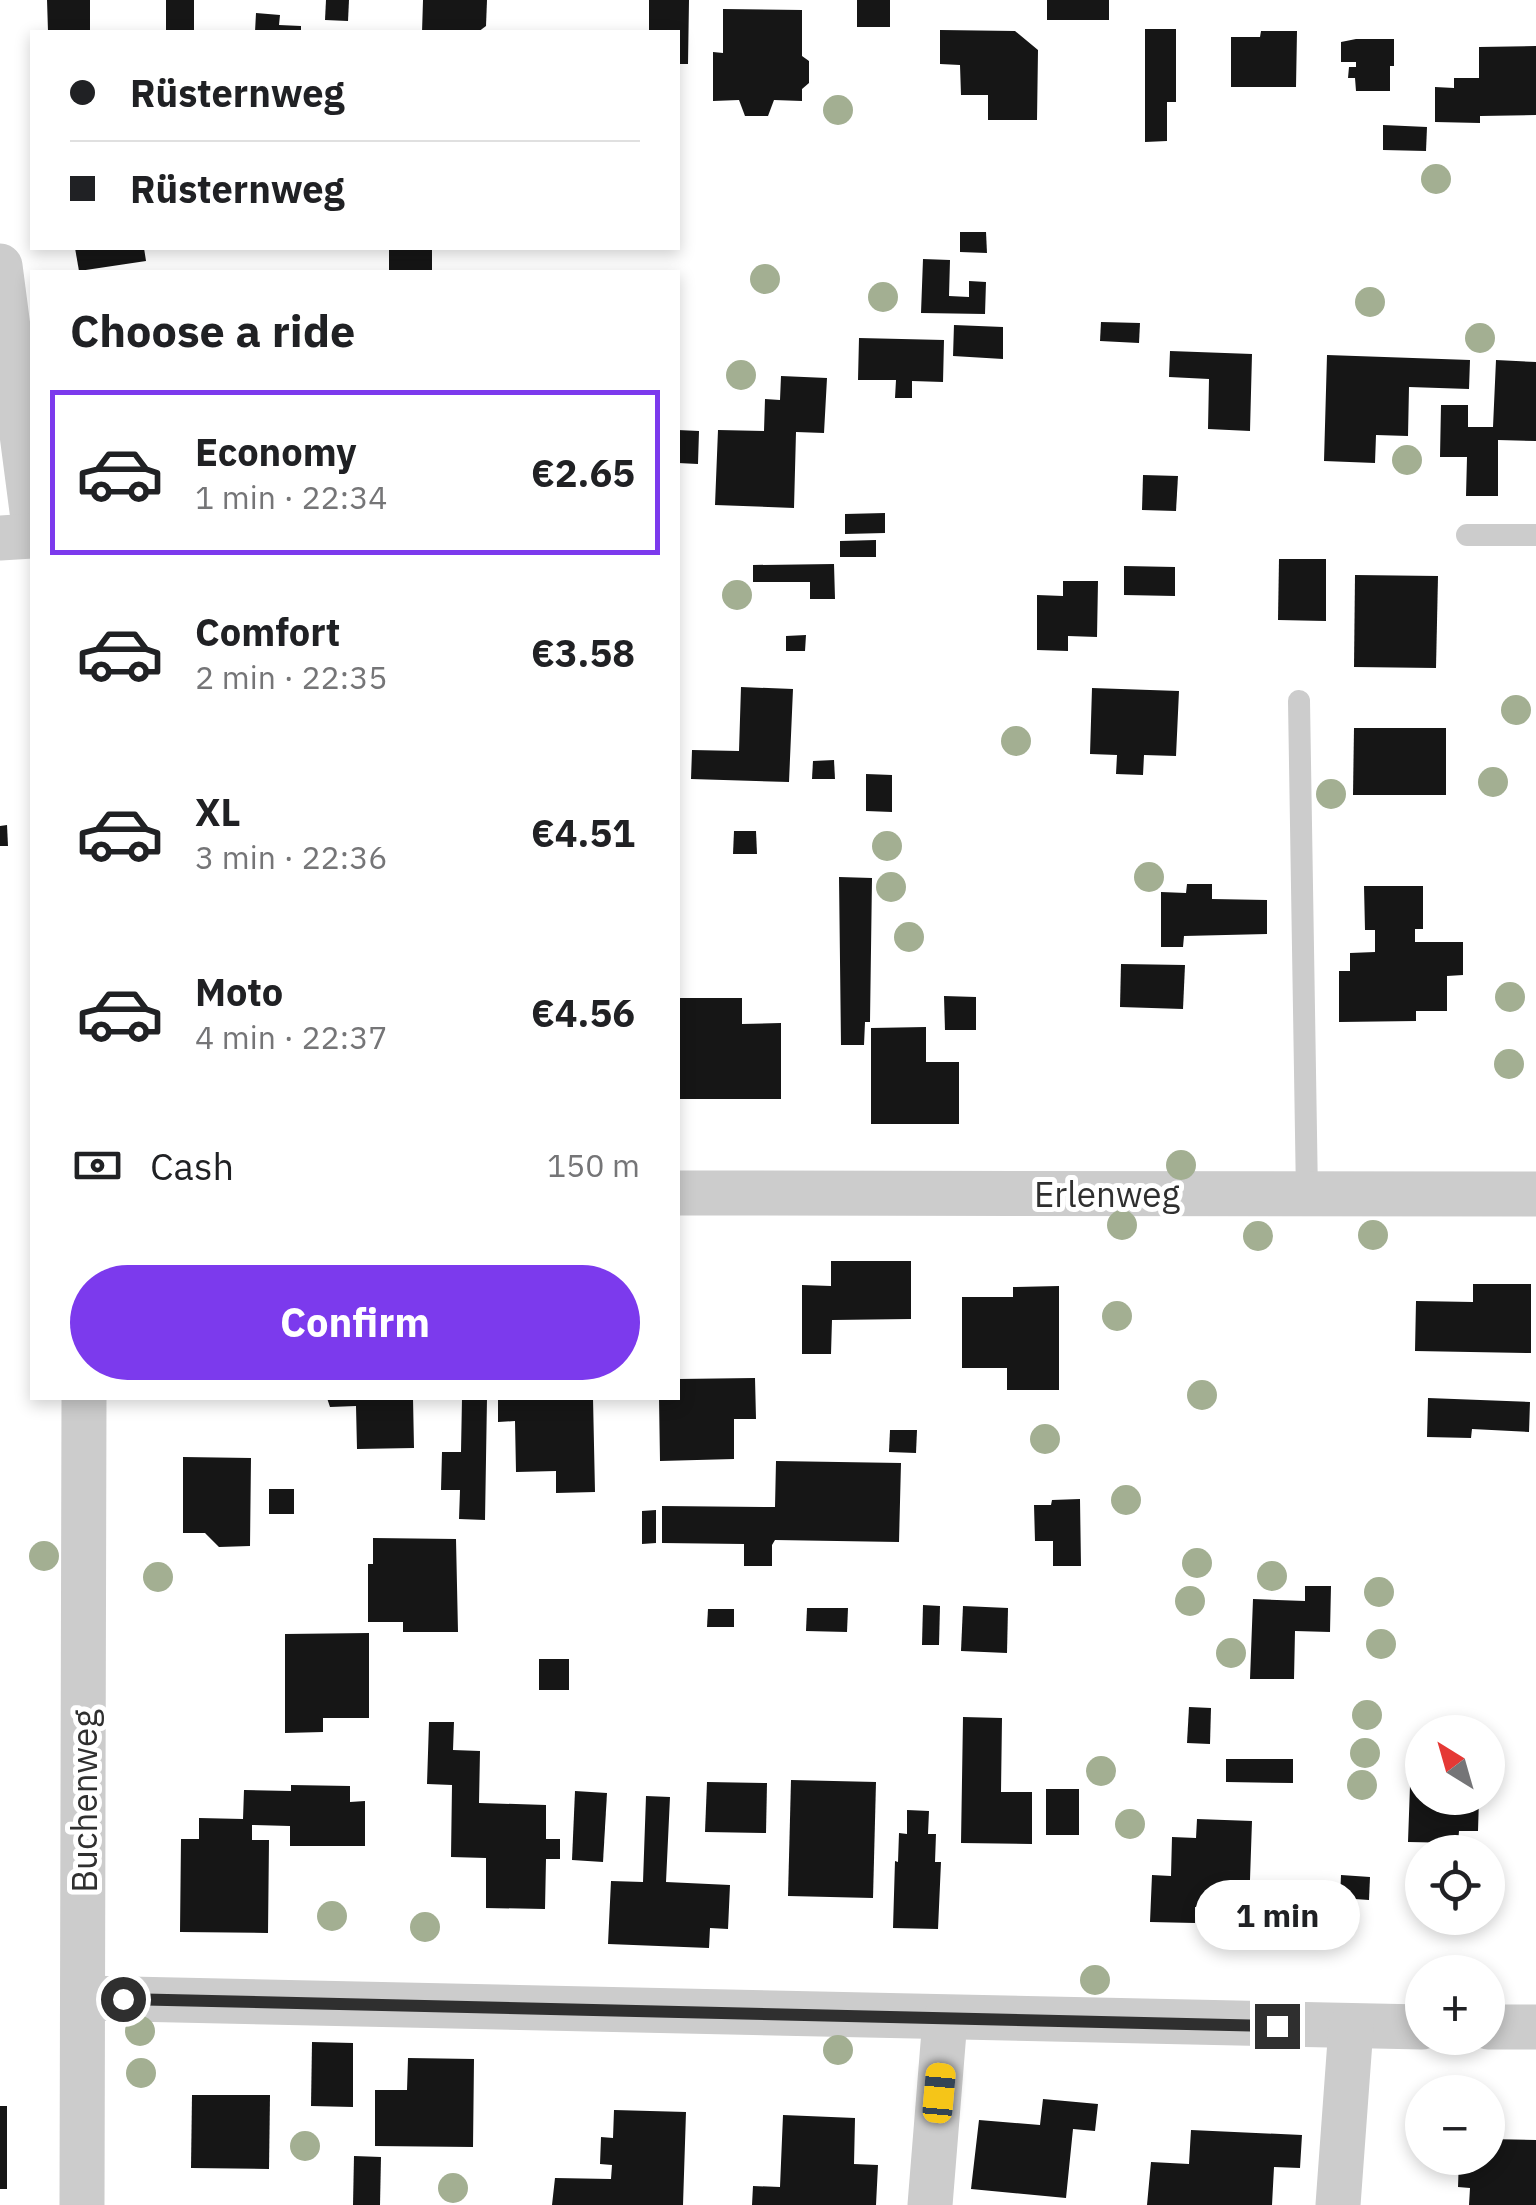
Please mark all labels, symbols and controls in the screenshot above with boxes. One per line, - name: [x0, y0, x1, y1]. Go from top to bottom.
- text: Rüsternweg: [130, 68, 345, 117]
- text: Rüsternweg: [130, 164, 345, 213]
- text: Choose a ride: [70, 301, 355, 359]
- text: Economy: [195, 427, 357, 476]
- icon: car: [75, 428, 165, 518]
- text: €2.65: [531, 448, 635, 497]
- text: 1 min · 22:34: [195, 476, 388, 518]
- text: Comfort: [195, 607, 340, 656]
- icon: car: [75, 608, 165, 698]
- text: €3.58: [531, 628, 635, 677]
- text: 2 min · 22:35: [195, 656, 388, 698]
- text: XL: [195, 787, 241, 836]
- icon: car: [75, 788, 165, 878]
- text: €4.51: [531, 808, 635, 857]
- text: 3 min · 22:36: [195, 836, 388, 878]
- text: Moto: [195, 967, 283, 1016]
- icon: car: [75, 968, 165, 1058]
- text: €4.56: [531, 988, 635, 1037]
- text: 4 min · 22:37: [195, 1016, 388, 1058]
- icon: cash: [70, 1138, 125, 1193]
- text: Cash: [150, 1141, 234, 1190]
- text: 150 m: [547, 1144, 640, 1186]
- street label: Erlenweg: [1034, 1171, 1181, 1217]
- button: Confirm: [70, 1265, 640, 1380]
- street label: Buchenweg: [61, 1709, 107, 1893]
- north arrow: [1405, 1715, 1505, 1815]
- map controls: [1405, 1715, 1505, 2175]
- button: locate: [1405, 1835, 1505, 1935]
- callout: 1 min: [1194, 1881, 1360, 1951]
- text: 1 min: [1236, 1894, 1319, 1936]
- button: +: [1405, 1955, 1505, 2055]
- route start: [101, 1977, 146, 2022]
- route end: [1255, 2004, 1300, 2049]
- car: [921, 2062, 957, 2124]
- button: −: [1405, 2075, 1505, 2175]

